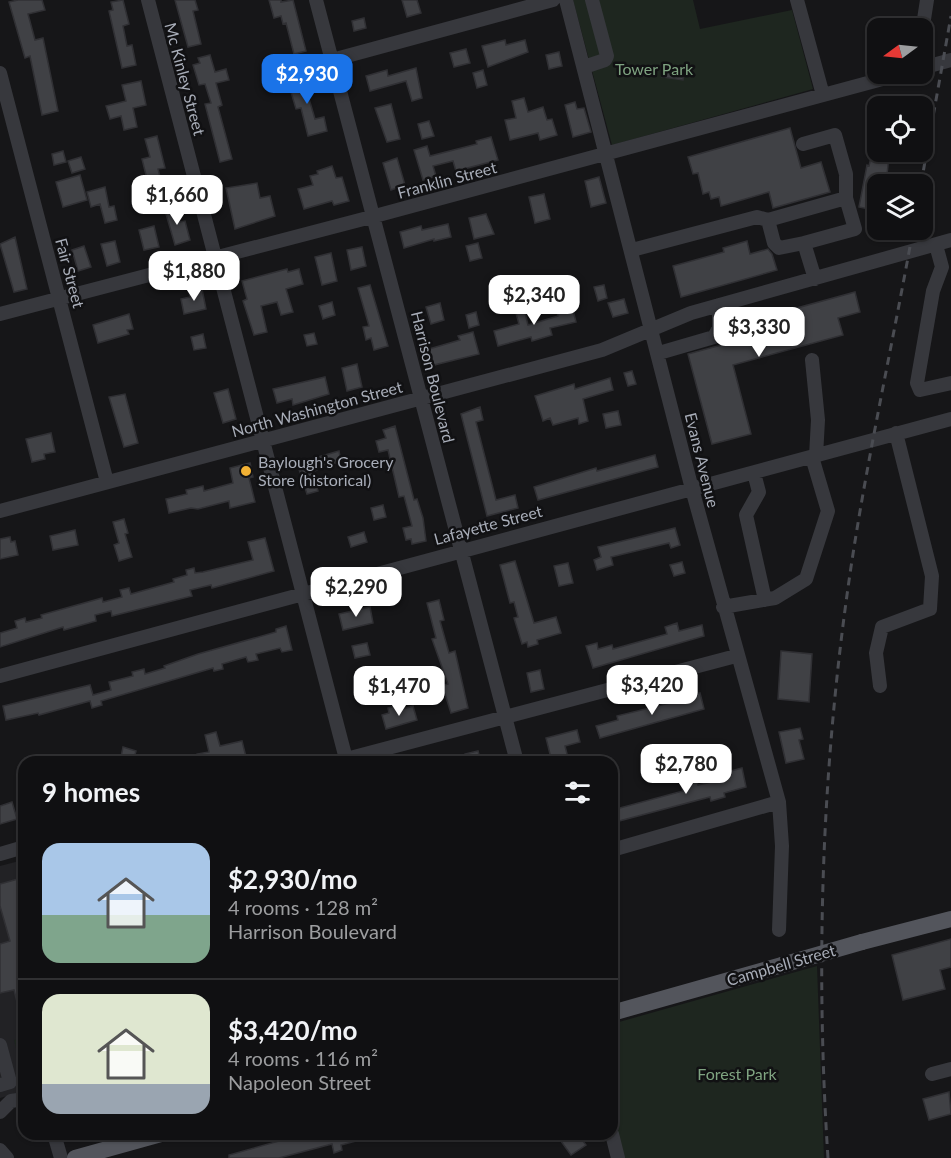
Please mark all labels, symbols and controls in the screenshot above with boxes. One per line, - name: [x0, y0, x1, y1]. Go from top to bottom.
- north arrow: [867, 18, 933, 84]
- map controls: [867, 18, 933, 240]
- street label: Mc Kinley Street: [161, 20, 210, 138]
- pin: $2,930: [258, 54, 356, 105]
- park label: Tower Park: [615, 59, 694, 78]
- text: $2,930: [276, 61, 338, 85]
- button: locate: [867, 96, 933, 162]
- street label: Franklin Street: [395, 157, 499, 202]
- button: layers: [867, 174, 933, 240]
- pin: $1,660: [128, 175, 226, 226]
- text: $1,660: [146, 182, 208, 206]
- street label: Fair Street: [52, 236, 89, 310]
- pin: $1,880: [145, 251, 243, 302]
- text: $1,880: [163, 258, 225, 282]
- pin: $2,340: [485, 275, 583, 326]
- text: $2,340: [503, 282, 565, 306]
- pin: $3,330: [710, 307, 808, 358]
- street label: Harrison Boulevard: [408, 309, 459, 445]
- text: $3,330: [728, 314, 790, 338]
- street label: North Washington Street: [229, 377, 405, 440]
- street label: Evans Avenue: [681, 410, 723, 509]
- place label: Baylough's Grocery Store (historical): [258, 452, 394, 489]
- marker: Baylough's Grocery Store (historical): [239, 464, 253, 478]
- street label: Lafayette Street: [432, 501, 544, 548]
- pin: $2,290: [307, 567, 405, 618]
- text: $2,290: [325, 574, 387, 598]
- pin: $3,420: [603, 665, 701, 716]
- pin: $1,470: [350, 666, 448, 717]
- text: $3,420: [621, 672, 683, 696]
- text: $1,470: [368, 673, 430, 697]
- pin: $2,780: [637, 744, 735, 795]
- text: $2,780: [655, 751, 717, 775]
- text: 9 homes: [42, 776, 140, 808]
- icon: filters: [561, 776, 594, 809]
- text: $2,930/mo: [228, 863, 358, 895]
- icon: home: [90, 867, 162, 939]
- text: 4 rooms · 128 m²: [228, 895, 378, 919]
- text: Harrison Boulevard: [228, 919, 397, 943]
- street label: Campbell Street: [724, 940, 838, 989]
- text: $3,420/mo: [228, 1014, 358, 1046]
- icon: home: [90, 1018, 162, 1090]
- text: 4 rooms · 116 m²: [228, 1046, 378, 1070]
- park label: Forest Park: [697, 1064, 778, 1083]
- text: Napoleon Street: [228, 1070, 371, 1094]

